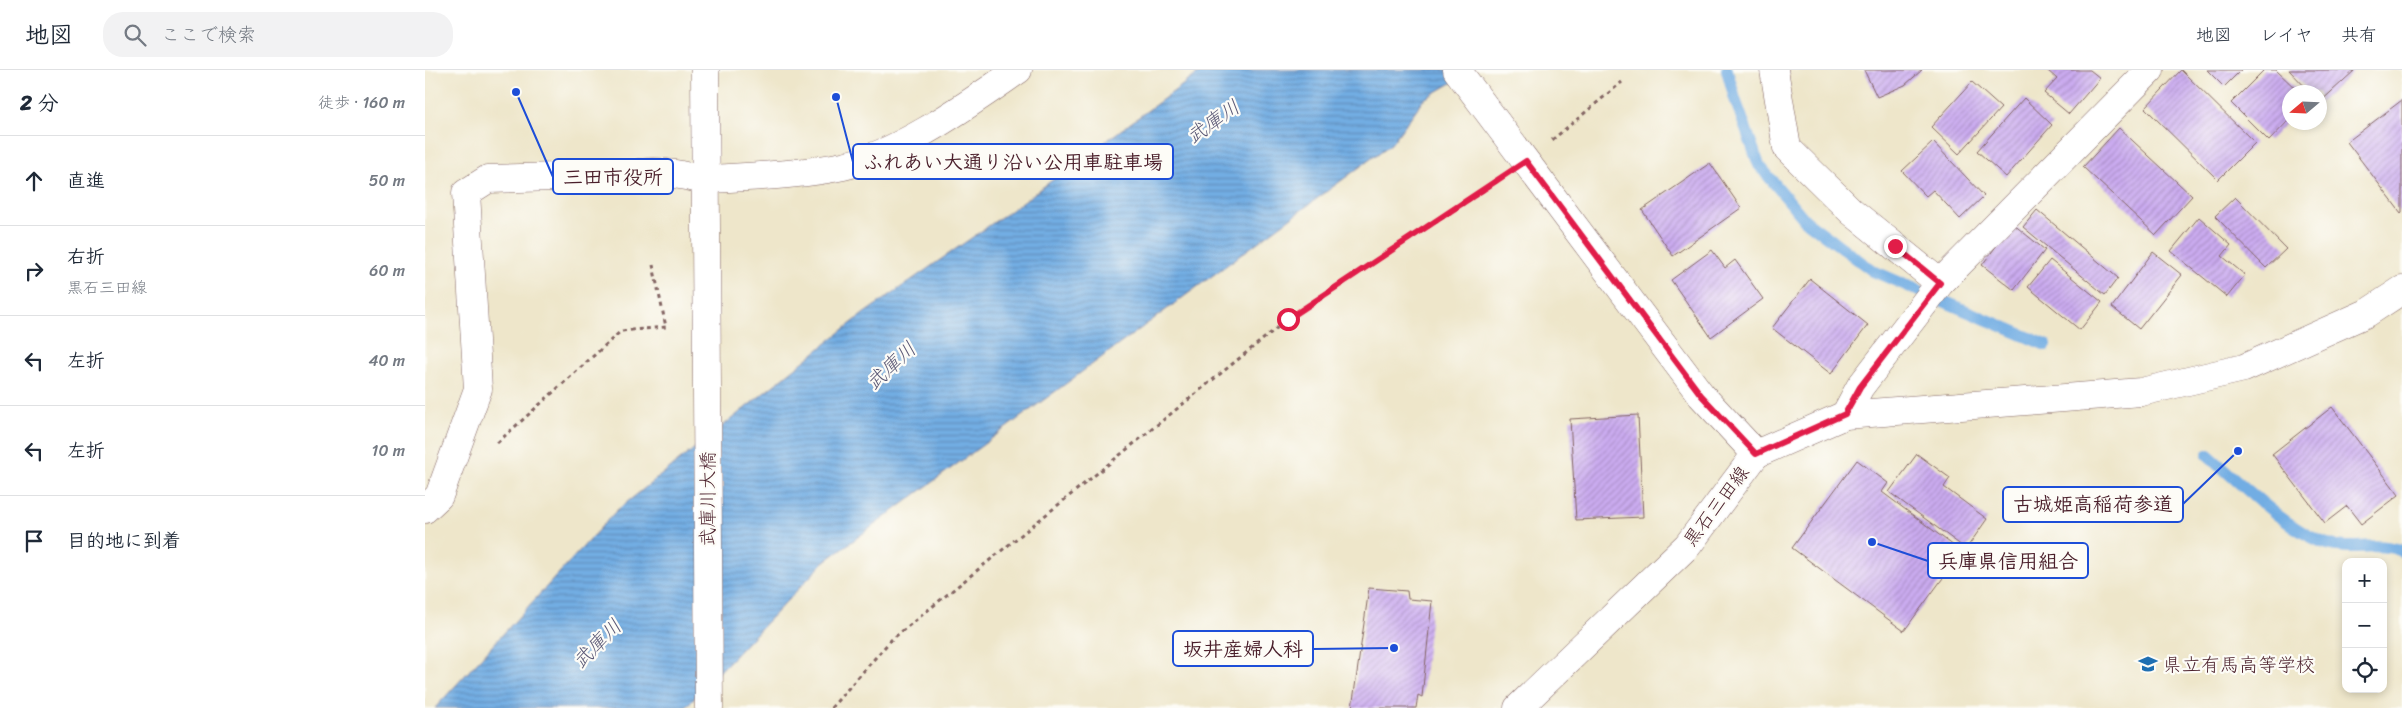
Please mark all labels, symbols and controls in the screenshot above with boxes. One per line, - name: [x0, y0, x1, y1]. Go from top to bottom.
- search box: [103, 12, 453, 57]
- text: 地図: [25, 14, 73, 56]
- text: ここで検索: [161, 18, 256, 51]
- text: 地図: [2196, 19, 2232, 51]
- text: レイヤ: [2260, 19, 2313, 51]
- text: 共有: [2341, 19, 2377, 51]
- icon: search: [121, 21, 149, 49]
- text: 2 分: [20, 84, 59, 122]
- north arrow: [2282, 85, 2327, 130]
- text: 徒歩 · 160 m: [318, 88, 405, 117]
- water label: 武庫川: [1178, 90, 1248, 154]
- callout: ふれあい大通り沿い公用車駐車場: [853, 144, 1173, 179]
- text: ふれあい大通り沿い公用車駐車場: [863, 145, 1163, 180]
- callout: 三田市役所: [553, 159, 673, 194]
- text: 三田市役所: [563, 160, 663, 195]
- text: 直進: [67, 164, 105, 197]
- text: 50 m: [369, 166, 405, 195]
- icon: ahead: [20, 167, 48, 195]
- route end: [1884, 235, 1907, 258]
- text: 右折: [67, 240, 105, 273]
- text: 60 m: [369, 256, 405, 285]
- icon: right: [20, 257, 48, 285]
- text: 黒石三田線: [67, 273, 147, 302]
- route start: [1277, 308, 1300, 331]
- water label: 武庫川: [857, 333, 925, 399]
- text: 左折: [67, 344, 105, 377]
- text: 40 m: [368, 346, 405, 375]
- icon: left: [20, 347, 48, 375]
- text: 左折: [67, 434, 105, 467]
- text: 10 m: [372, 436, 405, 465]
- icon: left: [20, 437, 48, 465]
- street label: 武庫川大橋: [691, 451, 724, 547]
- street label: 黒石三田線: [1674, 458, 1758, 554]
- callout: 古城姫高稲荷参道: [2003, 487, 2183, 522]
- text: 古城姫高稲荷参道: [2013, 487, 2173, 522]
- text: 目的地に到着: [67, 524, 181, 557]
- icon: arrive: [20, 527, 48, 555]
- callout: 兵庫県信用組合: [1928, 543, 2088, 578]
- text: 兵庫県信用組合: [1938, 544, 2078, 579]
- map controls: [2342, 558, 2387, 693]
- button: +: [2342, 558, 2387, 603]
- button: −: [2342, 603, 2387, 648]
- water label: 武庫川: [563, 610, 631, 678]
- callout: 坂井産婦人科: [1173, 631, 1313, 666]
- text: 坂井産婦人科: [1183, 632, 1303, 667]
- place label: 県立有馬高等学校: [2163, 648, 2315, 681]
- button: locate: [2342, 648, 2387, 693]
- school or university icon: 県立有馬高等学校: [2137, 653, 2159, 675]

